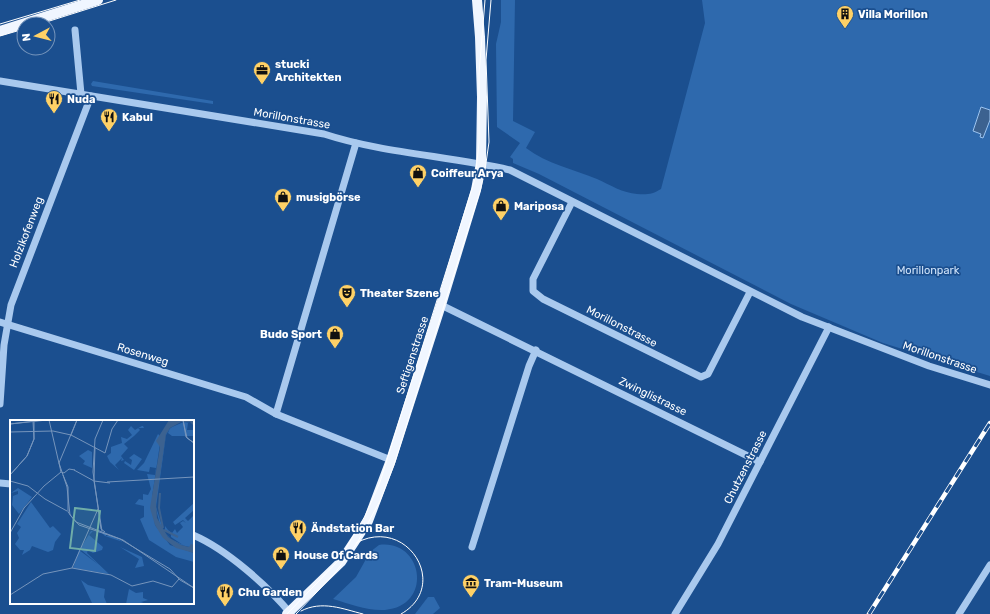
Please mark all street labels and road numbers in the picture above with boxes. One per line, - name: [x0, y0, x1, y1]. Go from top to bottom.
- street label: Morillonstrasse: [253, 105, 331, 132]
- street label: Holzikofenweg: [7, 195, 46, 270]
- street label: Morillonstrasse: [584, 303, 659, 350]
- street label: Seftigenstrasse: [394, 315, 431, 396]
- street label: Morillonstrasse: [901, 339, 979, 376]
- street label: Rosenweg: [116, 340, 170, 368]
- street label: Zwinglistrasse: [617, 374, 689, 418]
- street label: Chutzenstrasse: [721, 428, 770, 506]

